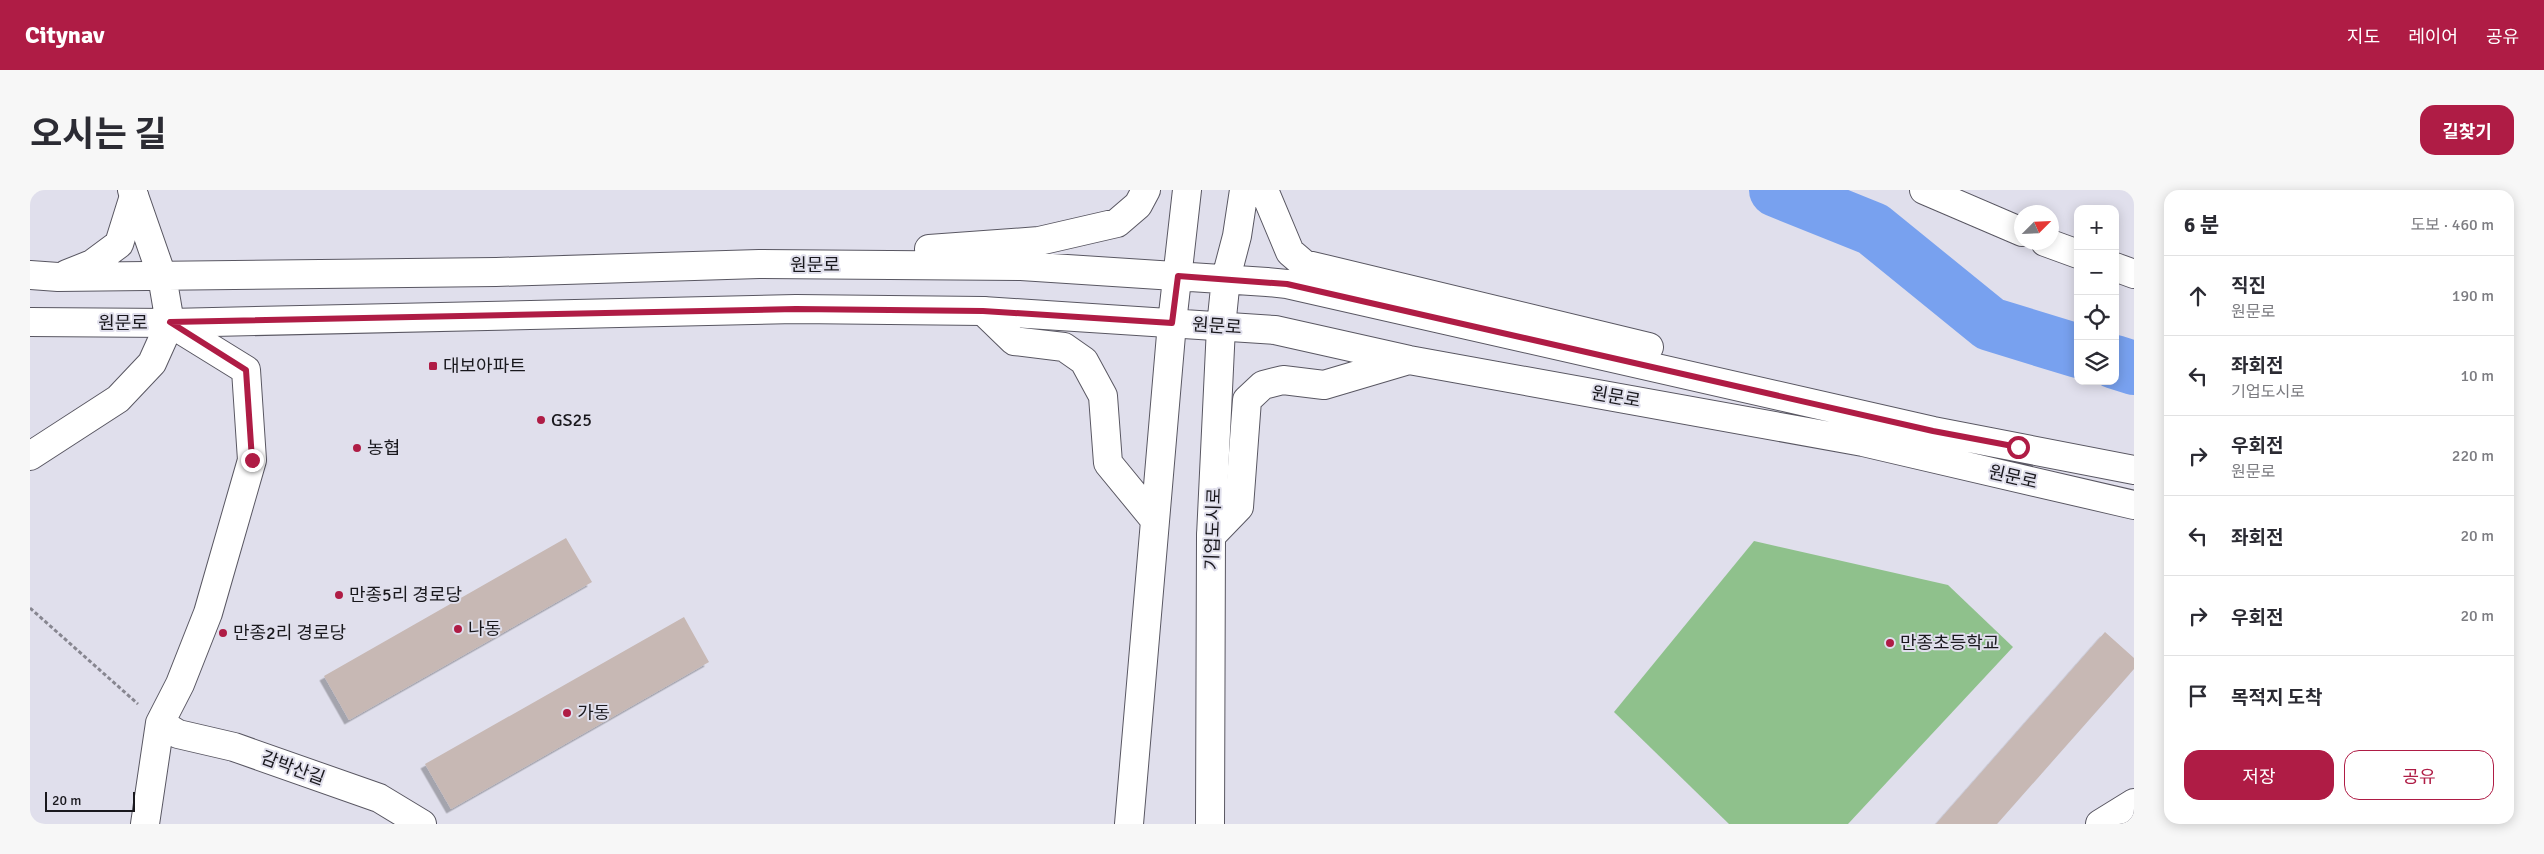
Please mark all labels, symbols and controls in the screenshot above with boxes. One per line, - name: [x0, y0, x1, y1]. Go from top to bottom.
- text: Citynav: [25, 20, 104, 50]
- text: 지도: [2347, 26, 2380, 48]
- text: 레이어: [2408, 26, 2458, 48]
- text: 공유: [2486, 26, 2519, 48]
- button: 길찾기: [2420, 105, 2514, 155]
- text: 오시는 길: [30, 113, 167, 156]
- north arrow: [2014, 205, 2059, 250]
- map controls: [2074, 205, 2119, 385]
- button: +: [2074, 205, 2119, 250]
- text: 6 분: [2184, 212, 2219, 238]
- text: 도보 · 460 m: [2410, 215, 2494, 235]
- button: −: [2074, 250, 2119, 295]
- street label: 원문로: [790, 254, 840, 276]
- text: 직진: [2231, 274, 2266, 298]
- icon: ahead: [2184, 282, 2212, 310]
- text: 190 m: [2452, 286, 2494, 306]
- button: locate: [2074, 295, 2119, 340]
- text: 원문로: [2231, 302, 2275, 322]
- street label: 원문로: [98, 312, 148, 334]
- street label: 원문로: [1191, 313, 1243, 339]
- button: layers: [2074, 340, 2119, 385]
- text: 좌회전: [2231, 354, 2283, 378]
- place label: 대보아파트: [443, 355, 526, 377]
- marker: 대보아파트: [427, 360, 439, 372]
- icon: left: [2184, 362, 2212, 390]
- text: 10 m: [2460, 366, 2494, 386]
- street label: 원문로: [1590, 382, 1642, 412]
- text: 기업도시로: [2231, 382, 2305, 402]
- place label: GS25: [551, 409, 592, 431]
- marker: GS25: [535, 414, 547, 426]
- text: 우회전: [2231, 434, 2283, 458]
- route start: [2007, 436, 2030, 459]
- place label: 농협: [367, 437, 400, 459]
- marker: 농협: [351, 442, 363, 454]
- icon: right: [2184, 442, 2212, 470]
- text: 220 m: [2452, 446, 2494, 466]
- route end: [241, 449, 264, 472]
- street label: 원문로: [1986, 461, 2040, 493]
- text: 원문로: [2231, 462, 2275, 482]
- street label: 기업도시로: [1201, 487, 1225, 571]
- icon: left: [2184, 522, 2212, 550]
- text: 좌회전: [2231, 526, 2283, 550]
- text: 20 m: [2460, 526, 2494, 546]
- place label: 만종5리 경로당: [349, 584, 462, 606]
- marker: 만종5리 경로당: [333, 589, 345, 601]
- icon: right: [2184, 602, 2212, 630]
- text: 우회전: [2231, 606, 2283, 630]
- text: 20 m: [2460, 606, 2494, 626]
- place label: 나동: [468, 618, 501, 640]
- place label: 만종2리 경로당: [233, 622, 346, 644]
- marker: 나동: [452, 623, 464, 635]
- marker: 만종2리 경로당: [217, 627, 229, 639]
- place label: 만종초등학교: [1900, 632, 1999, 654]
- marker: 만종초등학교: [1884, 637, 1896, 649]
- icon: arrive: [2184, 682, 2212, 710]
- text: 목적지 도착: [2231, 686, 2323, 710]
- place label: 가동: [577, 702, 610, 724]
- marker: 가동: [561, 707, 573, 719]
- street label: 감박산길: [258, 746, 328, 790]
- button: 저장: [2184, 750, 2334, 800]
- button: 공유: [2344, 750, 2494, 800]
- scale bar: [45, 789, 135, 812]
- text: 20 m: [52, 792, 81, 809]

